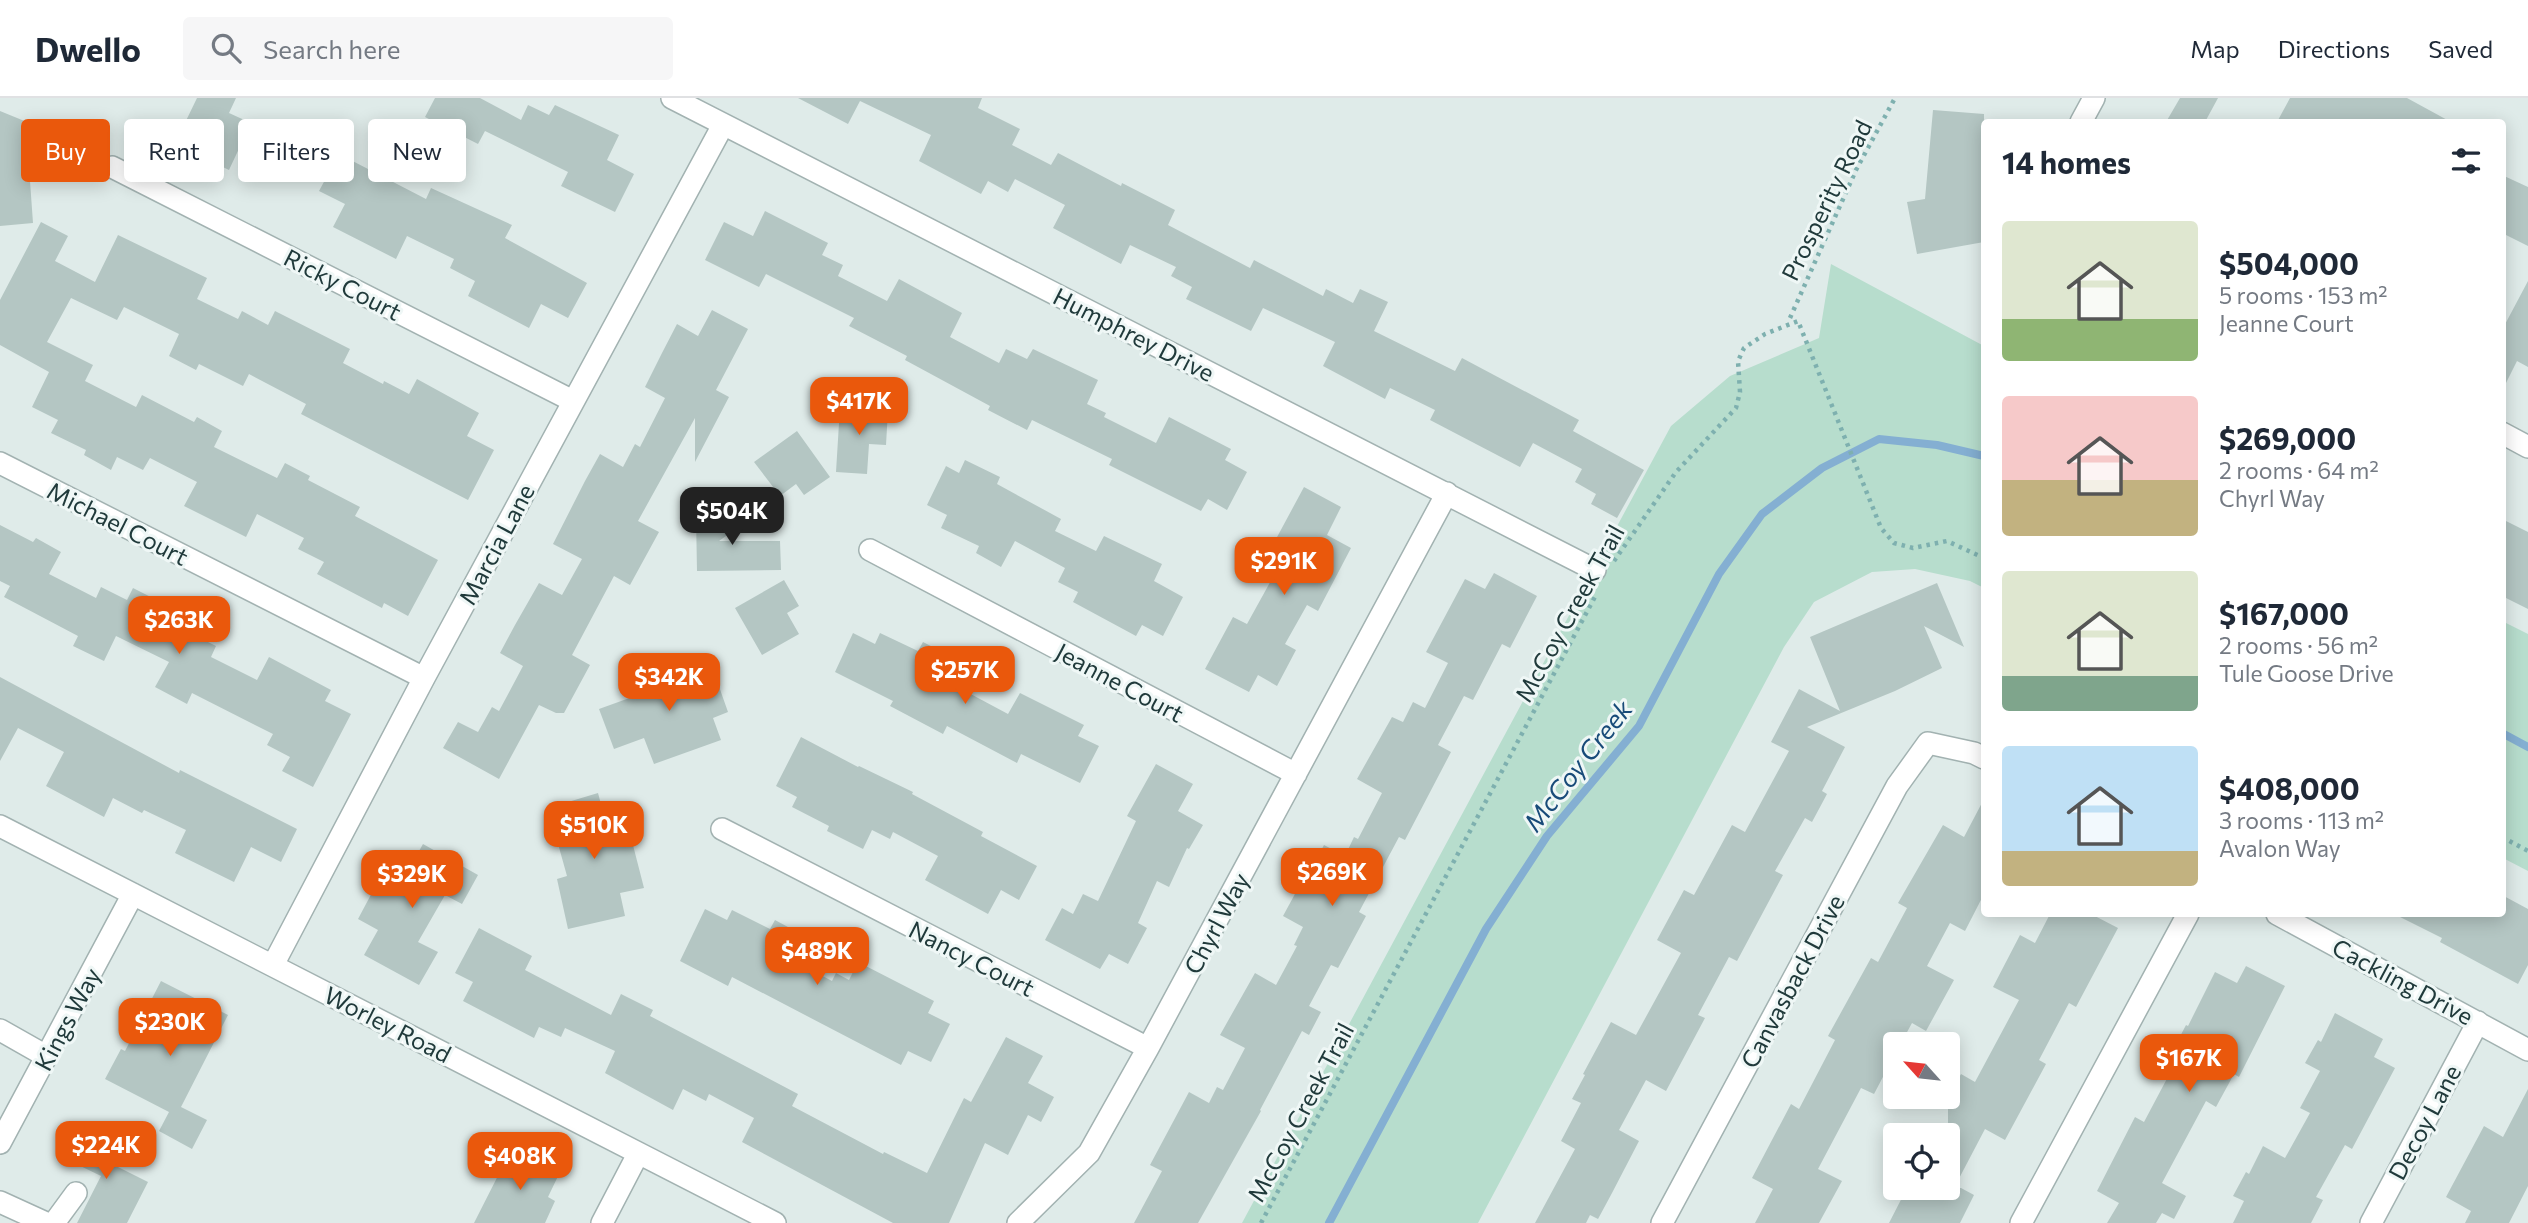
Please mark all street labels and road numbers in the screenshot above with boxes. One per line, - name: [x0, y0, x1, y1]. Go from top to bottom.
- street label: Prosperity Road: [1775, 115, 1877, 285]
- street label: Ricky Court: [279, 242, 407, 326]
- street label: Humphrey Drive: [1049, 281, 1219, 387]
- street label: Michael Court: [43, 475, 193, 571]
- street label: Marcia Lane: [452, 479, 540, 609]
- street label: McCoy Creek Trail: [1508, 519, 1630, 707]
- street label: Jeanne Court: [1051, 636, 1189, 728]
- street label: Chyrl Way: [1177, 867, 1255, 979]
- street label: Canvasback Drive: [1734, 889, 1850, 1073]
- street label: Nancy Court: [904, 914, 1040, 1002]
- street label: Cackling Drive: [2328, 932, 2478, 1030]
- street label: Kings Way: [28, 963, 106, 1075]
- street label: Worley Road: [320, 980, 456, 1068]
- street label: McCoy Creek Trail: [1241, 1018, 1359, 1206]
- street label: Decoy Lane: [2382, 1060, 2466, 1184]

